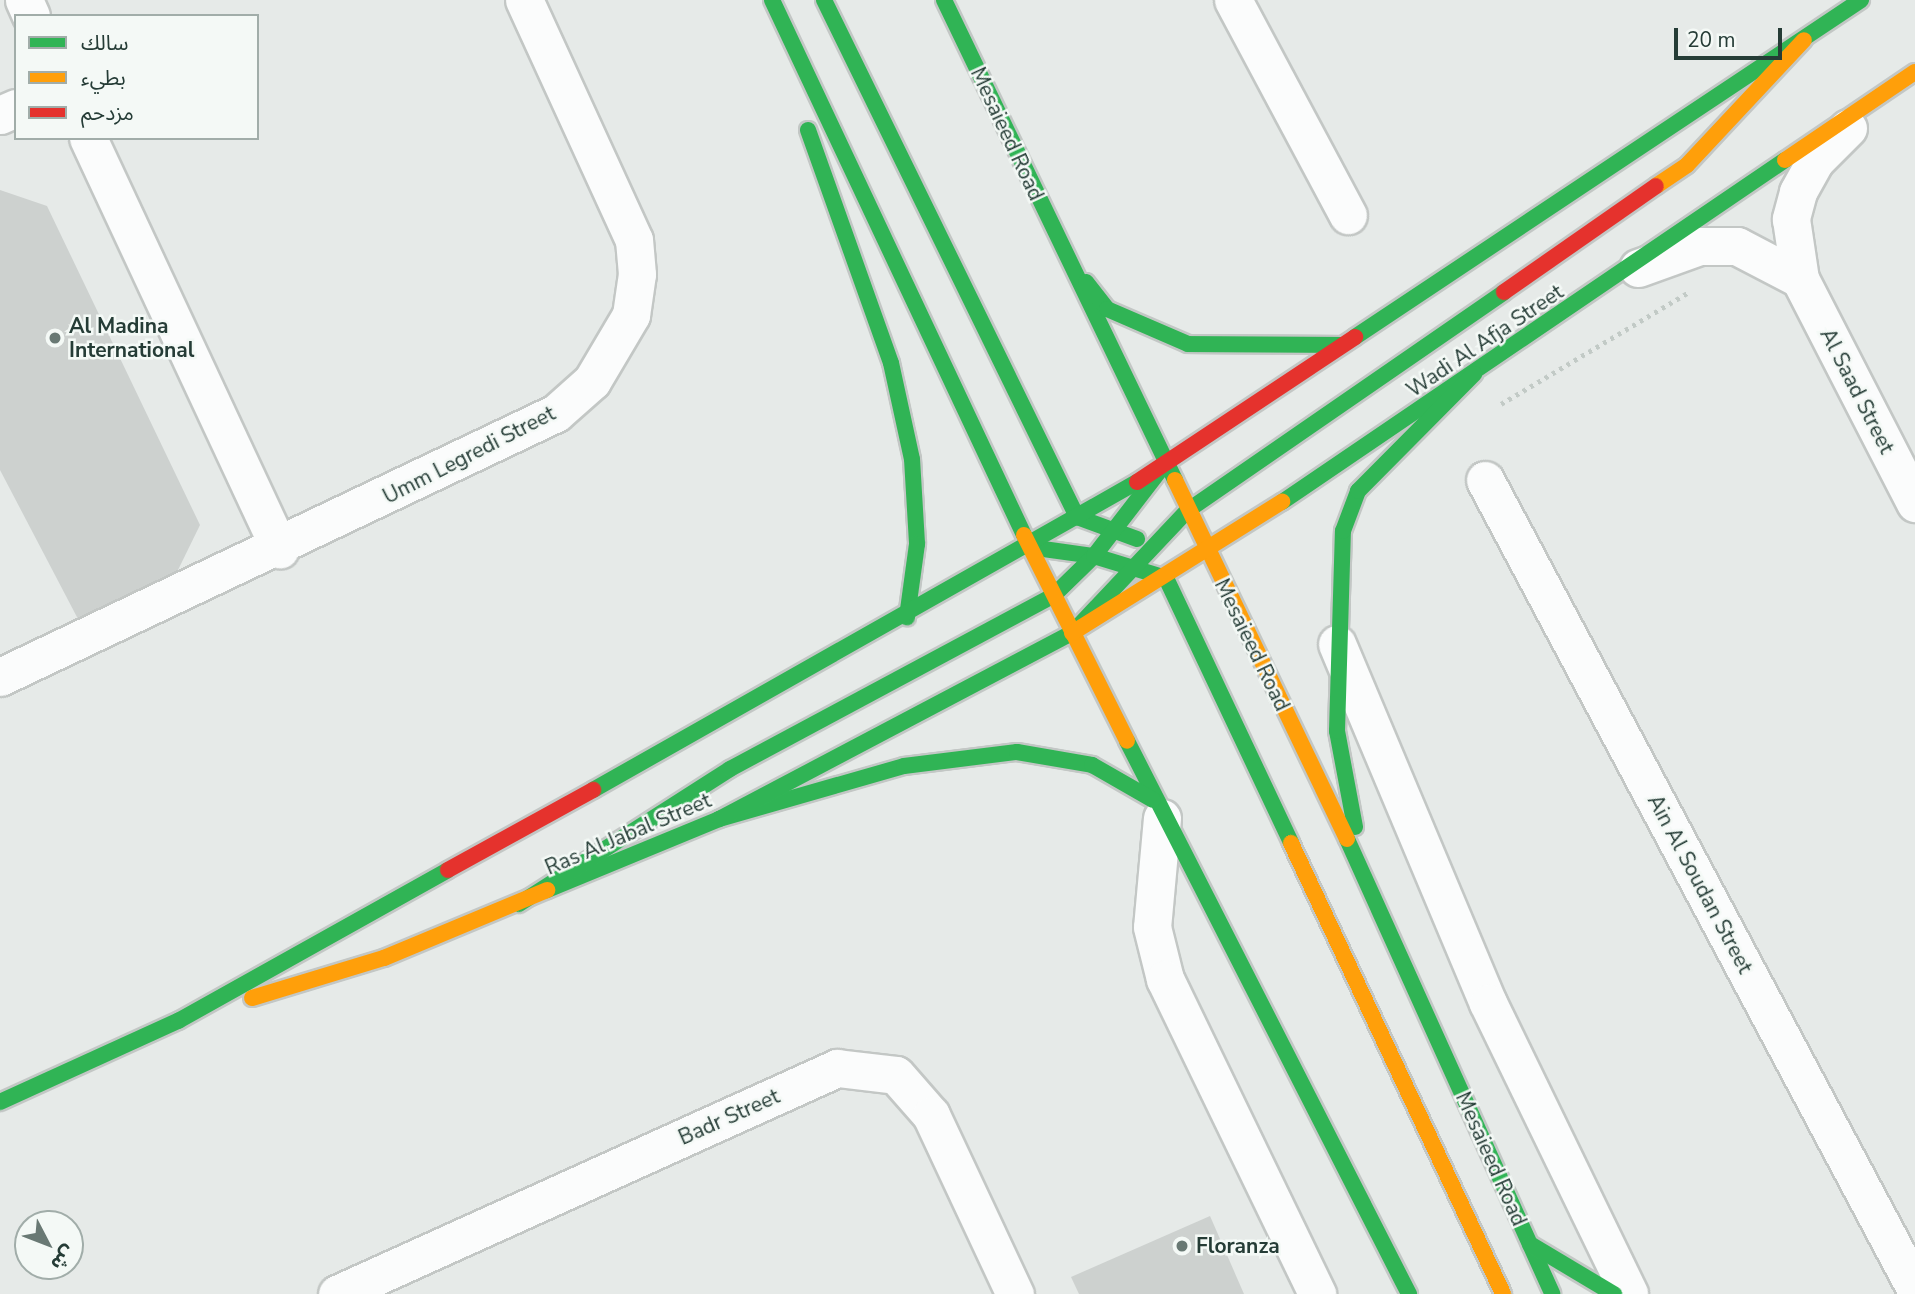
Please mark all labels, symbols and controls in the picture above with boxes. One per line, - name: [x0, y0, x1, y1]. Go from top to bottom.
- legend: [14, 14, 259, 140]
- scale bar: [1677, 14, 1786, 58]
- text: 20 m: [1687, 26, 1736, 54]
- text: سالك: [81, 29, 128, 57]
- street label: Mesaieed Road: [965, 63, 1049, 205]
- text: بطيء: [81, 64, 126, 92]
- text: مزدحم: [81, 99, 134, 127]
- street label: Wadi Al Afja Street: [1402, 279, 1568, 403]
- place label: Al Madina International: [69, 313, 195, 363]
- street label: Al Saad Street: [1815, 324, 1899, 458]
- marker: Al Madina International: [47, 330, 63, 346]
- street label: Umm Legredi Street: [379, 401, 559, 509]
- street label: Mesaieed Road: [1209, 575, 1295, 715]
- street label: Ras Al Jabal Street: [541, 788, 715, 880]
- street label: Ain Al Soudan Street: [1642, 790, 1758, 978]
- street label: Badr Street: [675, 1084, 783, 1150]
- street label: Mesaieed Road: [1450, 1088, 1532, 1230]
- north arrow: [14, 1210, 84, 1280]
- place label: Floranza: [1196, 1233, 1280, 1259]
- marker: Floranza: [1174, 1238, 1190, 1254]
- text: ش: [45, 1239, 81, 1276]

